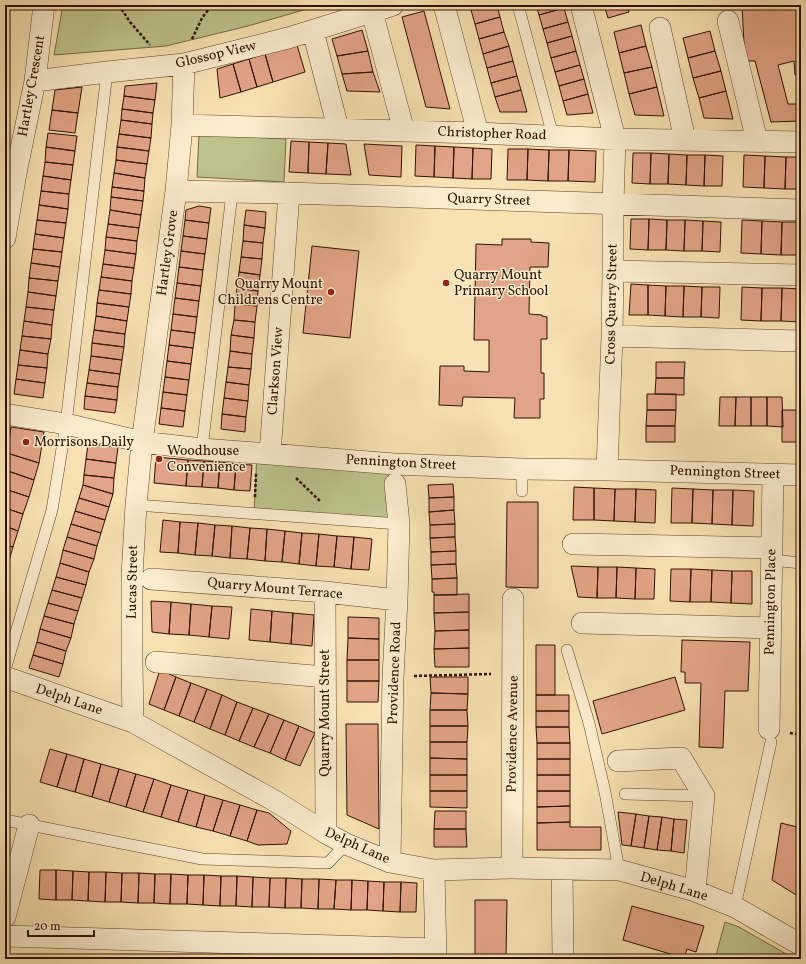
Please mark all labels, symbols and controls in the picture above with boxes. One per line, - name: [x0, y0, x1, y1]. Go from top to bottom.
- street label: Hartley Crescent: [14, 34, 50, 138]
- street label: Glossop View: [174, 36, 258, 73]
- street label: Christopher Road: [437, 123, 547, 145]
- street label: Quarry Street: [447, 189, 531, 211]
- street label: Hartley Grove: [153, 209, 183, 297]
- street label: Cross Quarry Street: [601, 243, 623, 365]
- place label: Quarry Mount Primary School: [454, 266, 548, 301]
- place label: Quarry Mount Childrens Centre: [218, 275, 323, 310]
- marker: Quarry Mount Primary School: [441, 278, 451, 288]
- marker: Quarry Mount Childrens Centre: [326, 287, 336, 297]
- street label: Clarkson View: [263, 326, 289, 416]
- place label: Morrisons Daily: [34, 433, 134, 452]
- marker: Morrisons Daily: [21, 437, 31, 447]
- place label: Woodhouse Convenience: [167, 442, 246, 477]
- street label: Pennington Street: [345, 451, 457, 475]
- marker: Woodhouse Convenience: [154, 454, 164, 464]
- street label: Pennington Street: [669, 462, 781, 484]
- street label: Lucas Street: [123, 545, 143, 619]
- street label: Pennington Place: [761, 548, 781, 655]
- street label: Quarry Mount Terrace: [206, 574, 344, 604]
- street label: Providence Road: [384, 621, 406, 725]
- street label: Quarry Mount Street: [316, 649, 335, 777]
- street label: Providence Avenue: [502, 675, 524, 793]
- street label: Delph Lane: [33, 680, 105, 720]
- street label: Delph Lane: [321, 823, 393, 869]
- street label: Delph Lane: [638, 868, 711, 906]
- scale bar: [28, 912, 94, 938]
- text: 20 m: [34, 919, 61, 935]

